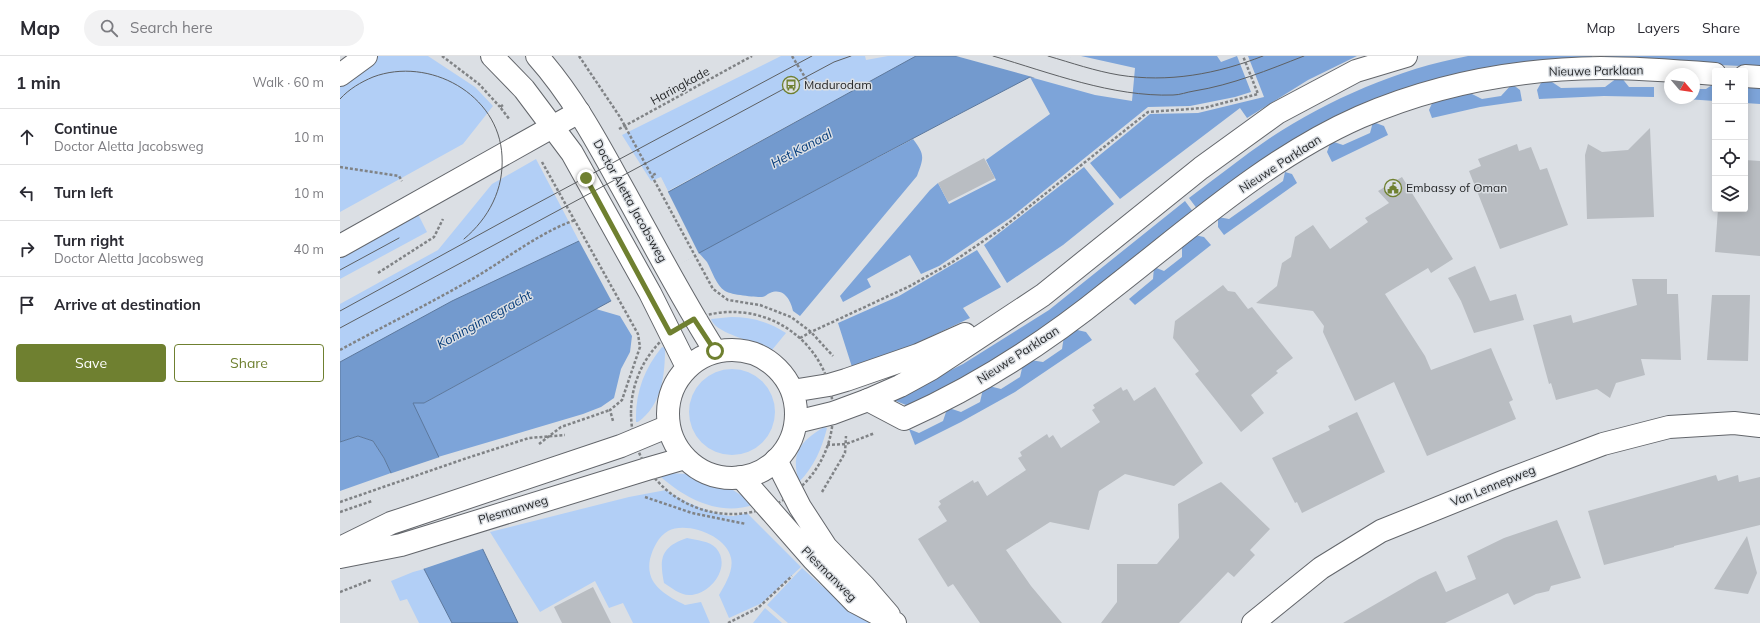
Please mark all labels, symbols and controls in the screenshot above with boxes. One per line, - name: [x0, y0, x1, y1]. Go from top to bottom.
- search box: [84, 10, 364, 46]
- text: Map: [20, 16, 60, 40]
- icon: search: [98, 17, 120, 39]
- text: Search here: [130, 18, 213, 37]
- text: Map: [1586, 19, 1615, 37]
- text: Layers: [1637, 19, 1680, 37]
- text: Share: [1702, 19, 1740, 37]
- street label: Nieuwe Parklaan: [1548, 62, 1644, 79]
- street label: Haringkade: [648, 63, 712, 108]
- north arrow: [1664, 68, 1700, 104]
- map controls: [1712, 68, 1748, 212]
- button: +: [1712, 68, 1748, 104]
- text: 1 min: [16, 72, 61, 93]
- text: Walk · 60 m: [253, 74, 324, 90]
- bus stop icon: Madurodam: [781, 75, 801, 95]
- place label: Madurodam: [804, 77, 872, 92]
- button: −: [1712, 104, 1748, 140]
- text: Continue: [54, 119, 117, 138]
- water label: Het Kanaal: [768, 125, 835, 171]
- icon: ahead: [16, 126, 38, 148]
- text: 10 m: [294, 129, 324, 145]
- street label: Nieuwe Parklaan: [1236, 131, 1324, 196]
- street label: Doctor Aletta Jacobsweg: [590, 137, 670, 265]
- text: Doctor Aletta Jacobsweg: [54, 138, 203, 154]
- button: locate: [1712, 140, 1748, 176]
- route end: [577, 169, 595, 187]
- button: layers: [1712, 176, 1748, 212]
- public building icon: Embassy of Oman: [1383, 178, 1403, 198]
- place label: Embassy of Oman: [1406, 180, 1507, 195]
- icon: left: [16, 182, 38, 204]
- text: Turn left: [54, 183, 113, 202]
- text: 10 m: [294, 185, 324, 201]
- text: Turn right: [54, 231, 124, 250]
- icon: right: [16, 238, 38, 260]
- text: 40 m: [294, 241, 324, 257]
- text: Doctor Aletta Jacobsweg: [54, 250, 203, 266]
- water label: Koninginnegracht: [434, 286, 535, 352]
- icon: arrive: [16, 294, 38, 316]
- text: Arrive at destination: [54, 295, 201, 314]
- street label: Nieuwe Parklaan: [974, 322, 1062, 387]
- route start: [706, 342, 724, 360]
- button: Save: [16, 344, 166, 382]
- button: Share: [174, 344, 324, 382]
- street label: Van Lennepweg: [1448, 462, 1537, 509]
- street label: Plesmanweg: [476, 492, 549, 527]
- street label: Plesmanweg: [799, 543, 860, 604]

